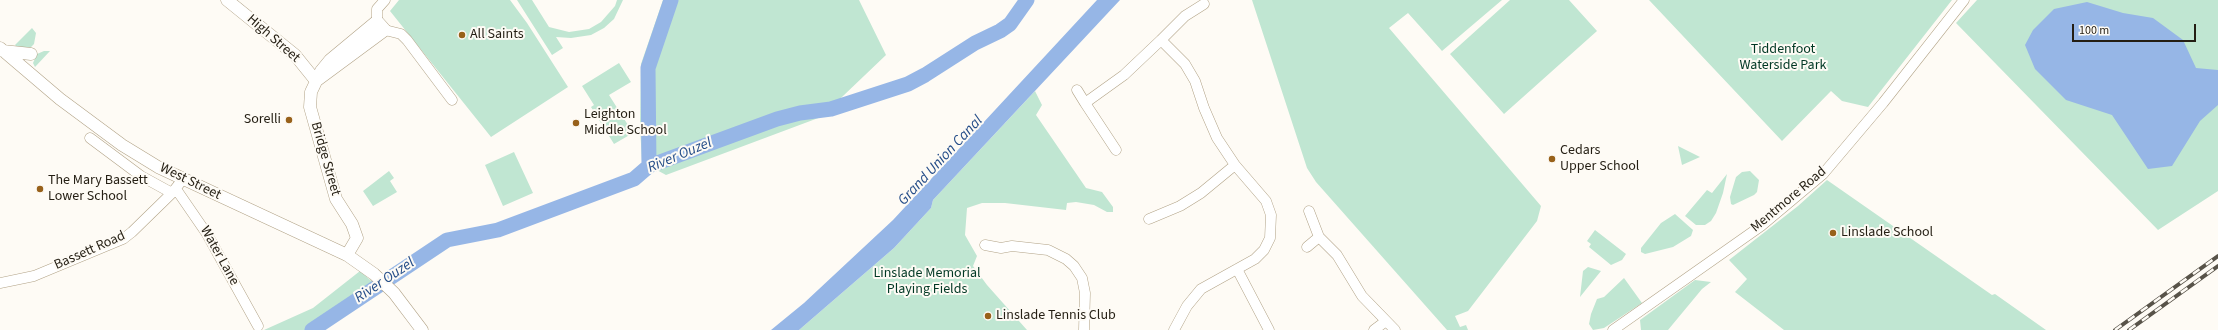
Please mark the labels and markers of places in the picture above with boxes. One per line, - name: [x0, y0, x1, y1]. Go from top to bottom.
- place label: All Saints: [470, 27, 524, 43]
- marker: All Saints: [457, 30, 467, 40]
- place label: Leighton Middle School: [584, 107, 667, 140]
- place label: Sorelli: [244, 112, 281, 128]
- marker: Sorelli: [284, 115, 294, 125]
- marker: Leighton Middle School: [571, 118, 581, 128]
- place label: Cedars Upper School: [1560, 143, 1639, 176]
- marker: Cedars Upper School: [1547, 154, 1557, 164]
- place label: The Mary Bassett Lower School: [48, 173, 148, 206]
- marker: The Mary Bassett Lower School: [35, 184, 45, 194]
- place label: Linslade School: [1841, 225, 1933, 241]
- marker: Linslade School: [1828, 228, 1838, 238]
- place label: Linslade Tennis Club: [996, 308, 1116, 324]
- marker: Linslade Tennis Club: [983, 311, 993, 321]

